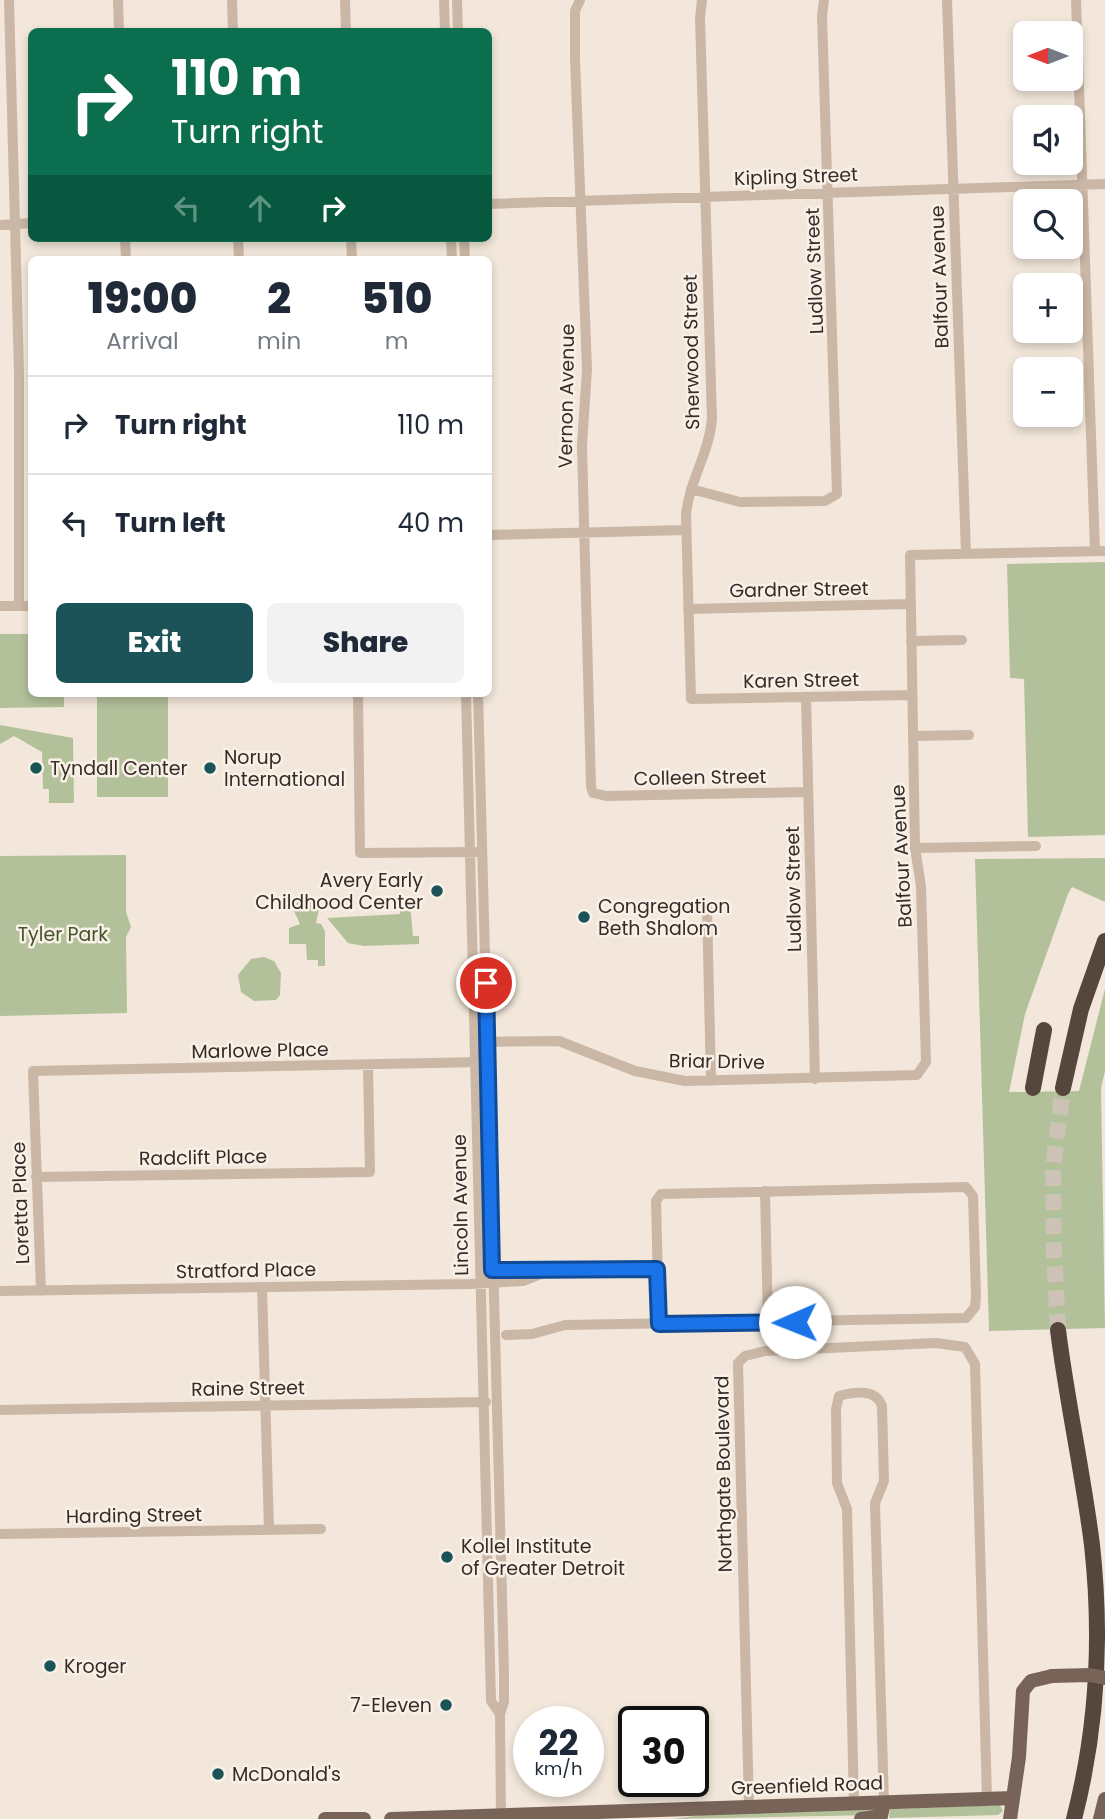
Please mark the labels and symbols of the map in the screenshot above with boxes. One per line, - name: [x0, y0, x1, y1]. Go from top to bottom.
- north arrow: [1013, 21, 1083, 91]
- street label: Kipling Street: [734, 161, 859, 192]
- street label: Balfour Avenue: [924, 205, 955, 349]
- street label: Ludlow Street: [799, 207, 830, 335]
- street label: Sherwood Street: [677, 274, 706, 430]
- street label: Vernon Avenue: [552, 323, 581, 469]
- street label: Gardner Street: [729, 575, 869, 604]
- street label: Karen Street: [743, 666, 859, 695]
- place label: Norup International: [224, 744, 345, 793]
- place label: Tyndall Center: [50, 755, 188, 782]
- marker: Tyndall Center: [28, 760, 44, 776]
- marker: Norup International: [202, 760, 218, 776]
- street label: Colleen Street: [633, 763, 767, 792]
- street label: Balfour Avenue: [884, 784, 919, 928]
- street label: Ludlow Street: [779, 826, 808, 952]
- place label: Avery Early Childhood Center: [255, 867, 423, 916]
- marker: Avery Early Childhood Center: [429, 883, 445, 899]
- place label: Congregation Beth Shalom: [598, 893, 730, 942]
- marker: Congregation Beth Shalom: [576, 909, 592, 925]
- park label: Tyler Park: [18, 921, 108, 948]
- pin: [456, 953, 516, 1013]
- street label: Marlowe Place: [191, 1036, 329, 1065]
- street label: Briar Drive: [669, 1047, 765, 1076]
- street label: Lincoln Avenue: [446, 1134, 475, 1276]
- street label: Loretta Place: [5, 1141, 36, 1265]
- street label: Radclift Place: [139, 1143, 267, 1172]
- street label: Stratford Place: [176, 1256, 316, 1285]
- position arrow: [758, 1285, 832, 1359]
- street label: Raine Street: [191, 1374, 305, 1403]
- street label: Northgate Boulevard: [708, 1375, 739, 1573]
- street label: Harding Street: [66, 1501, 202, 1530]
- place label: Kollel Institute of Greater Detroit: [461, 1533, 625, 1582]
- marker: Kollel Institute of Greater Detroit: [439, 1549, 455, 1565]
- place label: Kroger: [64, 1653, 126, 1680]
- marker: Kroger: [42, 1658, 58, 1674]
- place label: 7-Eleven: [350, 1692, 432, 1719]
- marker: 7-Eleven: [438, 1697, 454, 1713]
- speed limit sign: 30: [618, 1706, 709, 1797]
- place label: McDonald's: [232, 1761, 341, 1788]
- marker: McDonald's: [210, 1766, 226, 1782]
- street label: Greenfield Road: [730, 1769, 884, 1802]

